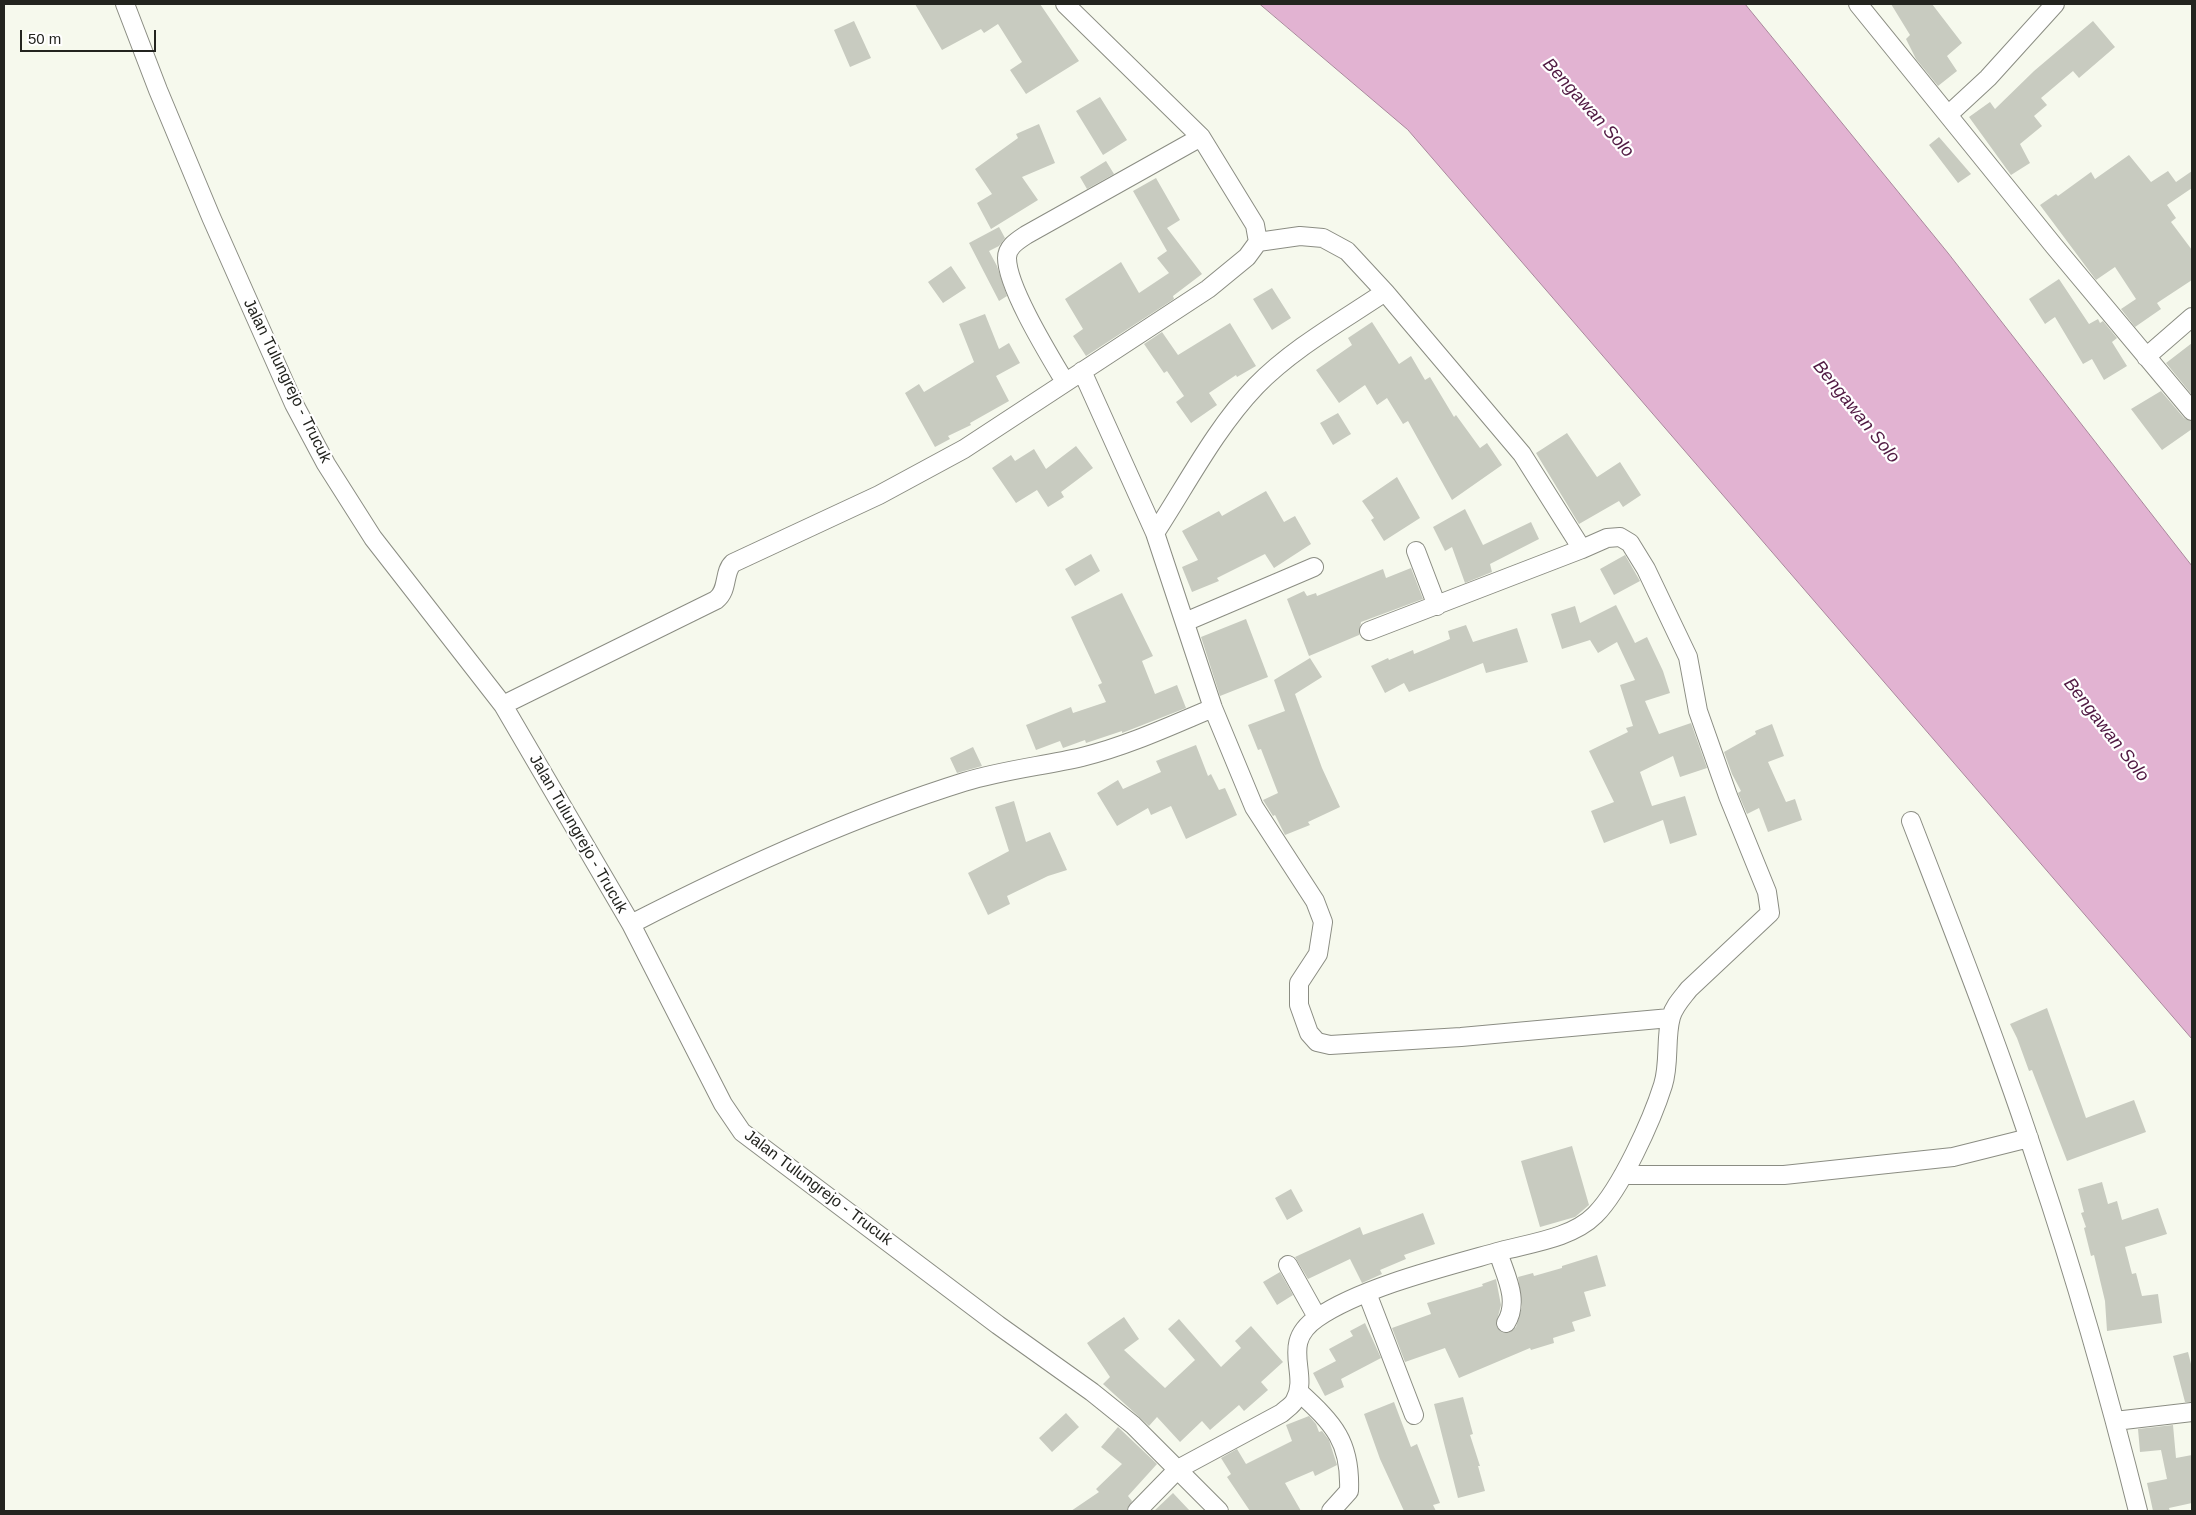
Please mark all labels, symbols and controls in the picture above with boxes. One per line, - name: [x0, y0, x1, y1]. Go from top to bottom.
- scale bar: [22, 20, 159, 52]
- text: 50 m: [28, 30, 61, 47]
- water label: Bengawan Solo: [1538, 54, 1638, 162]
- street label: Jalan Tulungrejo - Trucuk: [239, 296, 335, 466]
- water label: Bengawan Solo: [1808, 356, 1904, 468]
- water label: Bengawan Solo: [2059, 674, 2153, 786]
- street label: Jalan Tulungrejo - Trucuk: [525, 751, 631, 917]
- street label: Jalan Tulungrejo - Trucuk: [740, 1126, 896, 1250]

